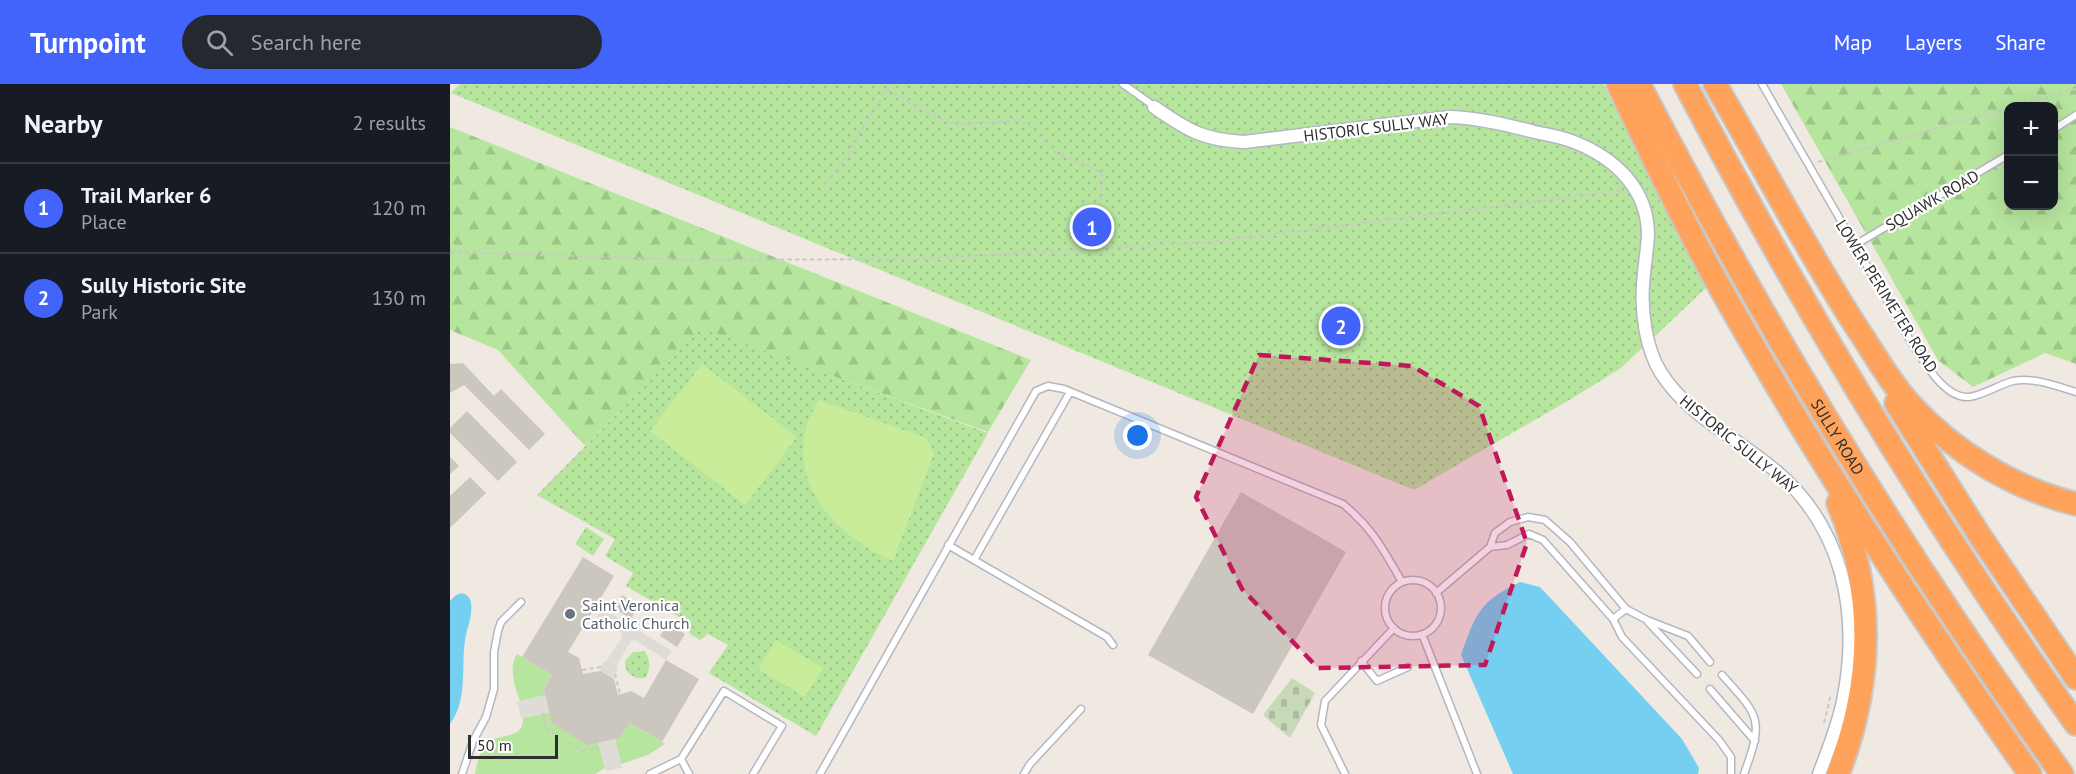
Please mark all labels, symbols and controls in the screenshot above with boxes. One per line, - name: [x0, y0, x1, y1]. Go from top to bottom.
- search box: [182, 15, 602, 69]
- text: Turnpoint: [30, 24, 146, 61]
- icon: search: [203, 26, 236, 59]
- text: Search here: [251, 28, 362, 56]
- text: Map: [1834, 29, 1872, 56]
- text: Layers: [1905, 29, 1962, 56]
- text: Share: [1995, 29, 2046, 56]
- map controls: [2004, 102, 2058, 210]
- button: +: [2004, 102, 2058, 156]
- text: Nearby: [24, 107, 102, 140]
- street label: HISTORIC SULLY WAY: [1302, 108, 1450, 146]
- text: 2 results: [353, 110, 426, 136]
- button: −: [2004, 156, 2058, 210]
- street label: SQUAWK ROAD: [1882, 165, 1982, 235]
- text: Trail Marker 6: [81, 181, 211, 209]
- text: 1: [38, 195, 49, 221]
- text: 120 m: [372, 195, 426, 221]
- pin: 1: [1072, 204, 1112, 250]
- text: Place: [81, 209, 127, 235]
- street label: LOWER PERIMETER ROAD: [1832, 216, 1942, 376]
- text: Sully Historic Site: [81, 271, 246, 299]
- text: 2: [38, 285, 49, 311]
- text: 130 m: [372, 285, 426, 311]
- text: Park: [81, 299, 118, 325]
- pin: 2: [1322, 304, 1360, 348]
- street label: HISTORIC SULLY WAY: [1676, 390, 1802, 498]
- street label: SULLY ROAD: [1807, 395, 1869, 479]
- your location: [1123, 421, 1152, 450]
- place label: Saint Veronica Catholic Church: [582, 595, 690, 633]
- marker: Saint Veronica Catholic Church: [563, 607, 577, 621]
- scale bar: [468, 732, 558, 760]
- text: 50 m: [477, 735, 512, 755]

